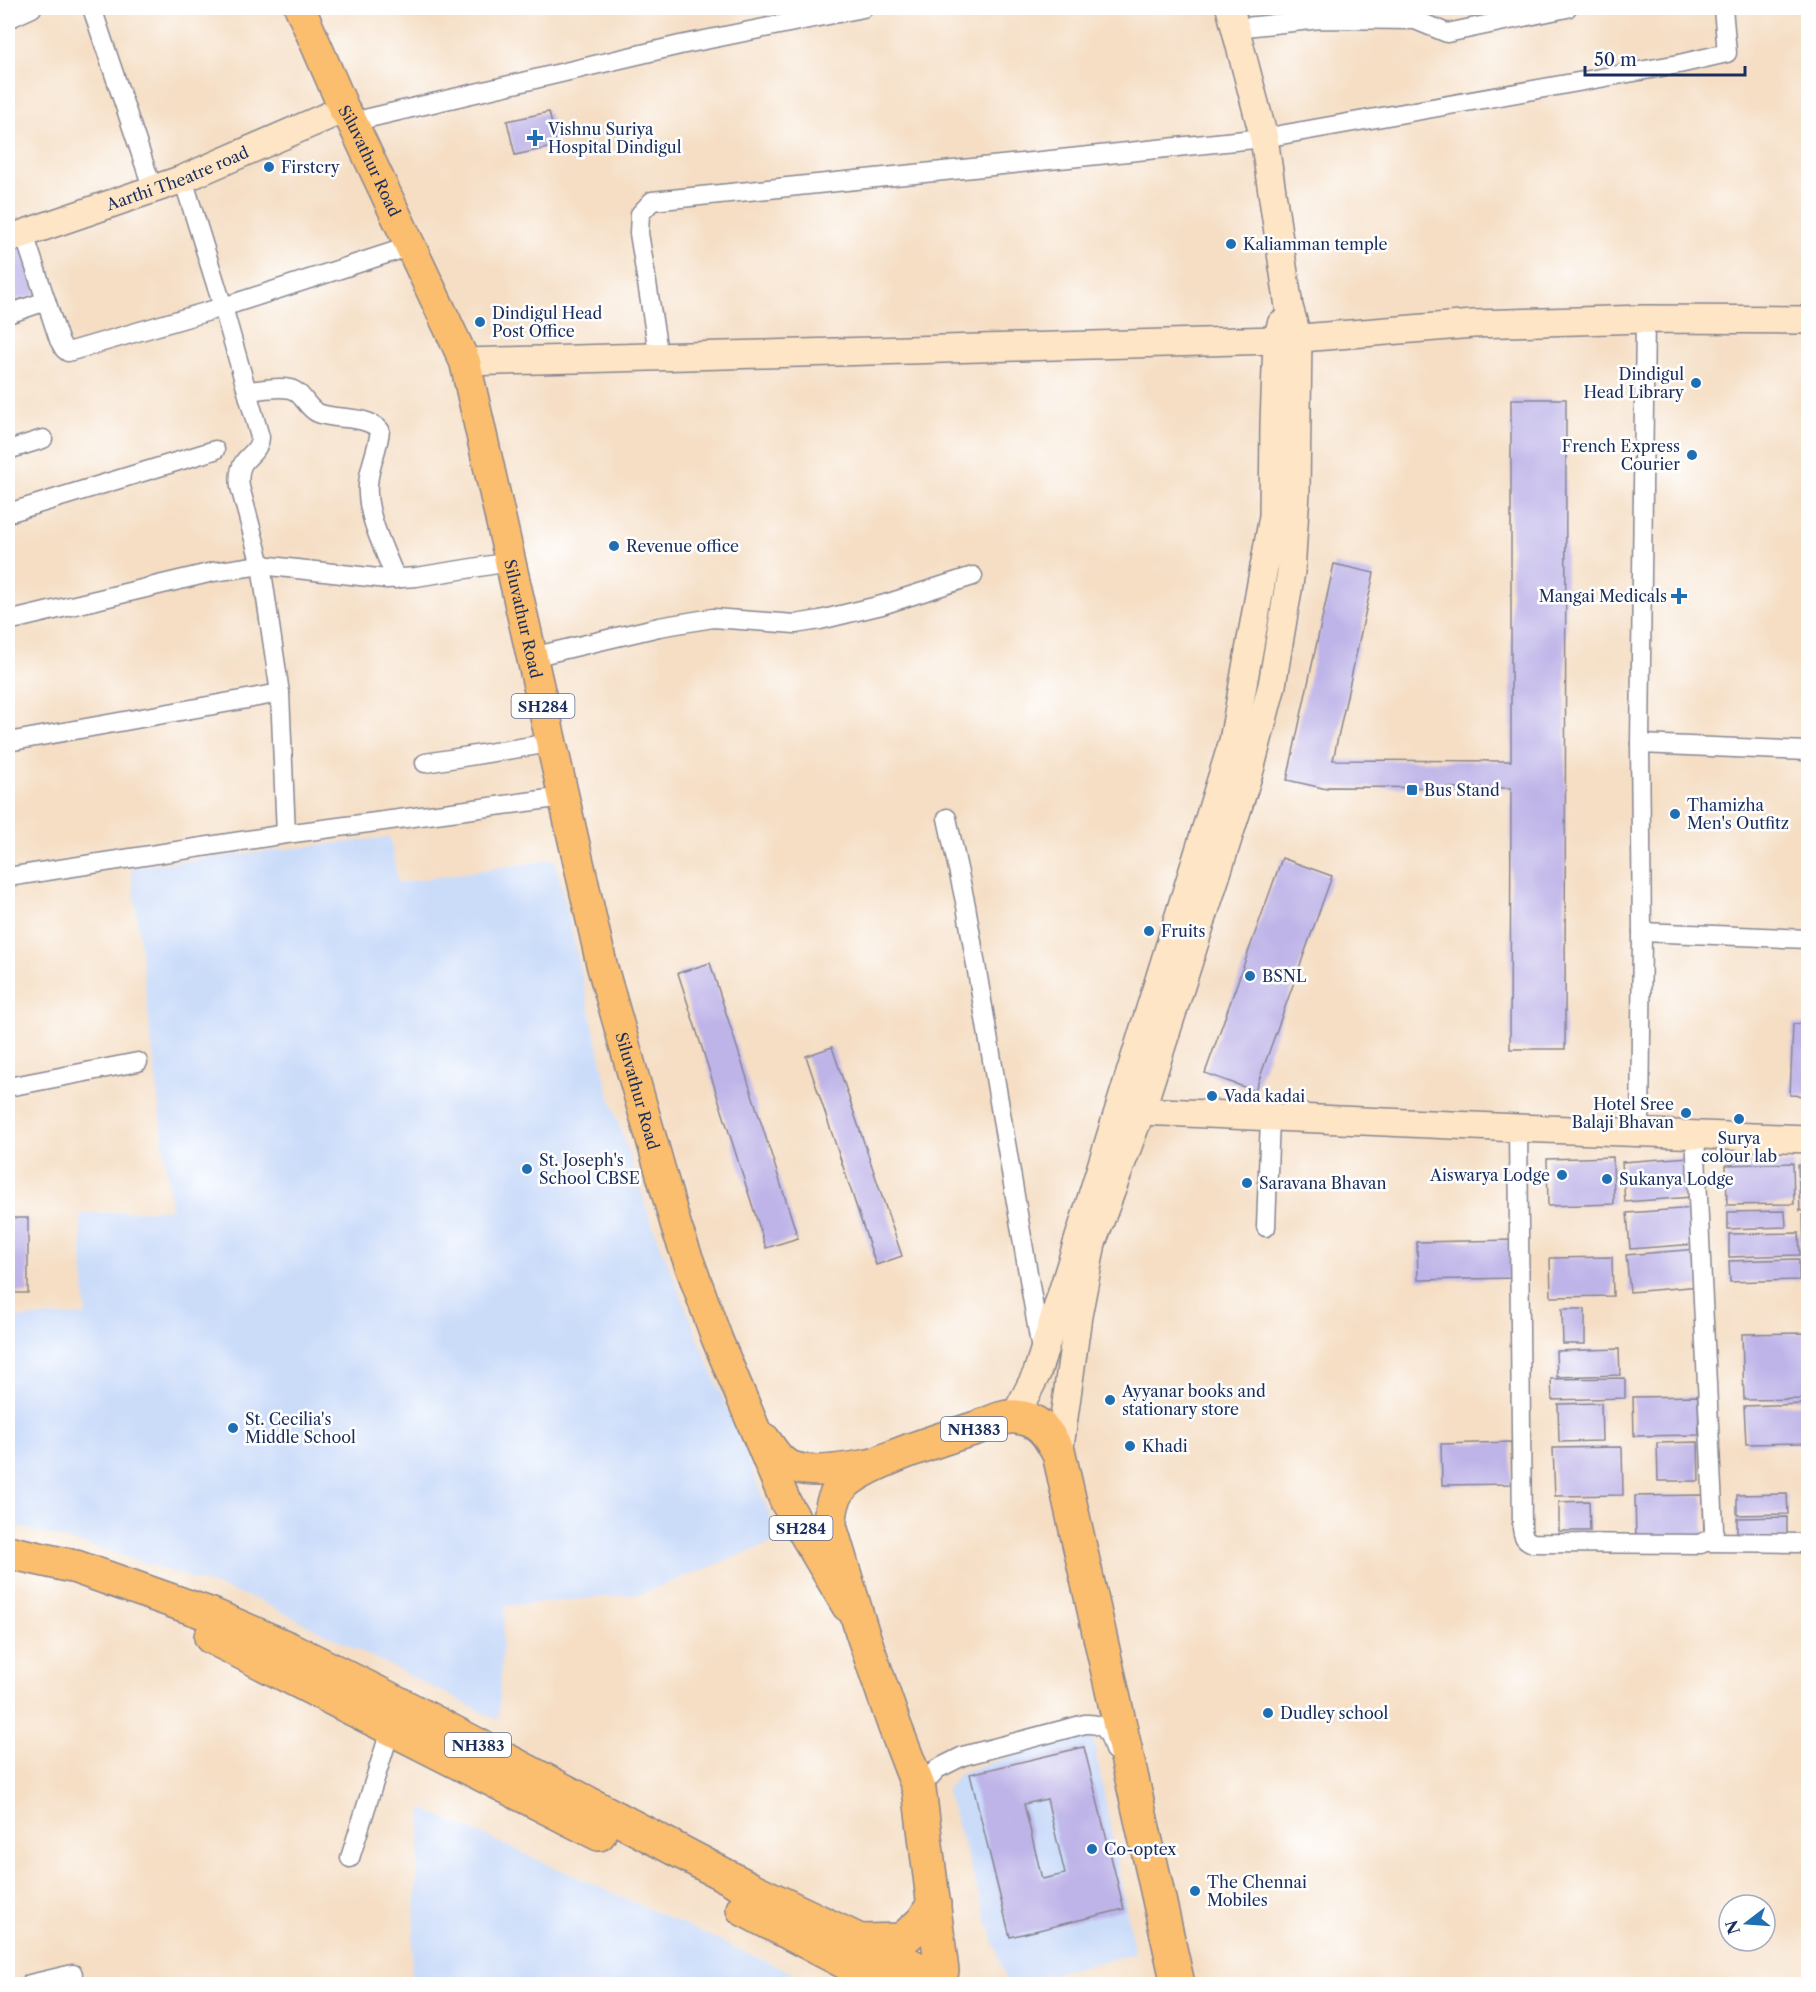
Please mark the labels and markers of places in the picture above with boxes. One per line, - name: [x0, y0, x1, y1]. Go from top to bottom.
- place label: Vishnu Suriya Hospital Dindigul: [547, 119, 682, 157]
- marker: Vishnu Suriya Hospital Dindigul: [526, 129, 544, 147]
- place label: Firstcry: [281, 157, 341, 177]
- marker: Firstcry: [262, 160, 276, 174]
- place label: Kaliamman temple: [1243, 234, 1388, 254]
- marker: Kaliamman temple: [1224, 237, 1238, 251]
- place label: Dindigul Head Post Office: [492, 303, 603, 341]
- marker: Dindigul Head Post Office: [473, 315, 487, 329]
- place label: Dindigul Head Library: [1583, 364, 1685, 402]
- marker: Dindigul Head Library: [1689, 376, 1703, 390]
- place label: French Express Courier: [1562, 436, 1680, 474]
- marker: French Express Courier: [1685, 448, 1699, 462]
- place label: Revenue office: [626, 536, 739, 556]
- marker: Revenue office: [607, 539, 621, 553]
- place label: Mangai Medicals: [1539, 586, 1667, 606]
- marker: Mangai Medicals: [1672, 589, 1686, 603]
- place label: Bus Stand: [1424, 780, 1500, 800]
- marker: Bus Stand: [1405, 783, 1419, 797]
- place label: Thamizha Men's Outfitz: [1687, 795, 1789, 833]
- marker: Thamizha Men's Outfitz: [1668, 807, 1682, 821]
- place label: Fruits: [1161, 921, 1205, 941]
- marker: Fruits: [1142, 924, 1156, 938]
- place label: BSNL: [1262, 966, 1307, 986]
- marker: BSNL: [1243, 969, 1257, 983]
- place label: Vada kadai: [1223, 1086, 1305, 1106]
- marker: Vada kadai: [1205, 1089, 1219, 1103]
- place label: Hotel Sree Balaji Bhavan: [1572, 1094, 1674, 1132]
- marker: Hotel Sree Balaji Bhavan: [1679, 1106, 1693, 1120]
- marker: Surya colour lab: [1732, 1112, 1746, 1126]
- place label: Surya colour lab: [1701, 1128, 1777, 1166]
- place label: St. Joseph's School CBSE: [539, 1150, 640, 1188]
- marker: St. Joseph's School CBSE: [520, 1162, 534, 1176]
- place label: Aiswarya Lodge: [1429, 1165, 1550, 1185]
- marker: Aiswarya Lodge: [1555, 1168, 1569, 1182]
- place label: Sukanya Lodge: [1619, 1169, 1734, 1189]
- marker: Sukanya Lodge: [1600, 1172, 1614, 1186]
- place label: Saravana Bhavan: [1259, 1173, 1387, 1193]
- marker: Saravana Bhavan: [1240, 1176, 1254, 1190]
- place label: Ayyanar books and stationary store: [1121, 1381, 1266, 1419]
- marker: Ayyanar books and stationary store: [1103, 1393, 1117, 1407]
- place label: St. Cecilia's Middle School: [245, 1409, 356, 1447]
- marker: St. Cecilia's Middle School: [226, 1421, 240, 1435]
- place label: Khadi: [1142, 1436, 1188, 1456]
- marker: Khadi: [1123, 1439, 1137, 1453]
- place label: Dudley school: [1280, 1703, 1389, 1723]
- marker: Dudley school: [1261, 1706, 1275, 1720]
- place label: Co-optex: [1104, 1839, 1177, 1859]
- marker: Co-optex: [1085, 1842, 1099, 1856]
- place label: The Chennai Mobiles: [1207, 1872, 1307, 1910]
- marker: The Chennai Mobiles: [1188, 1884, 1202, 1898]

